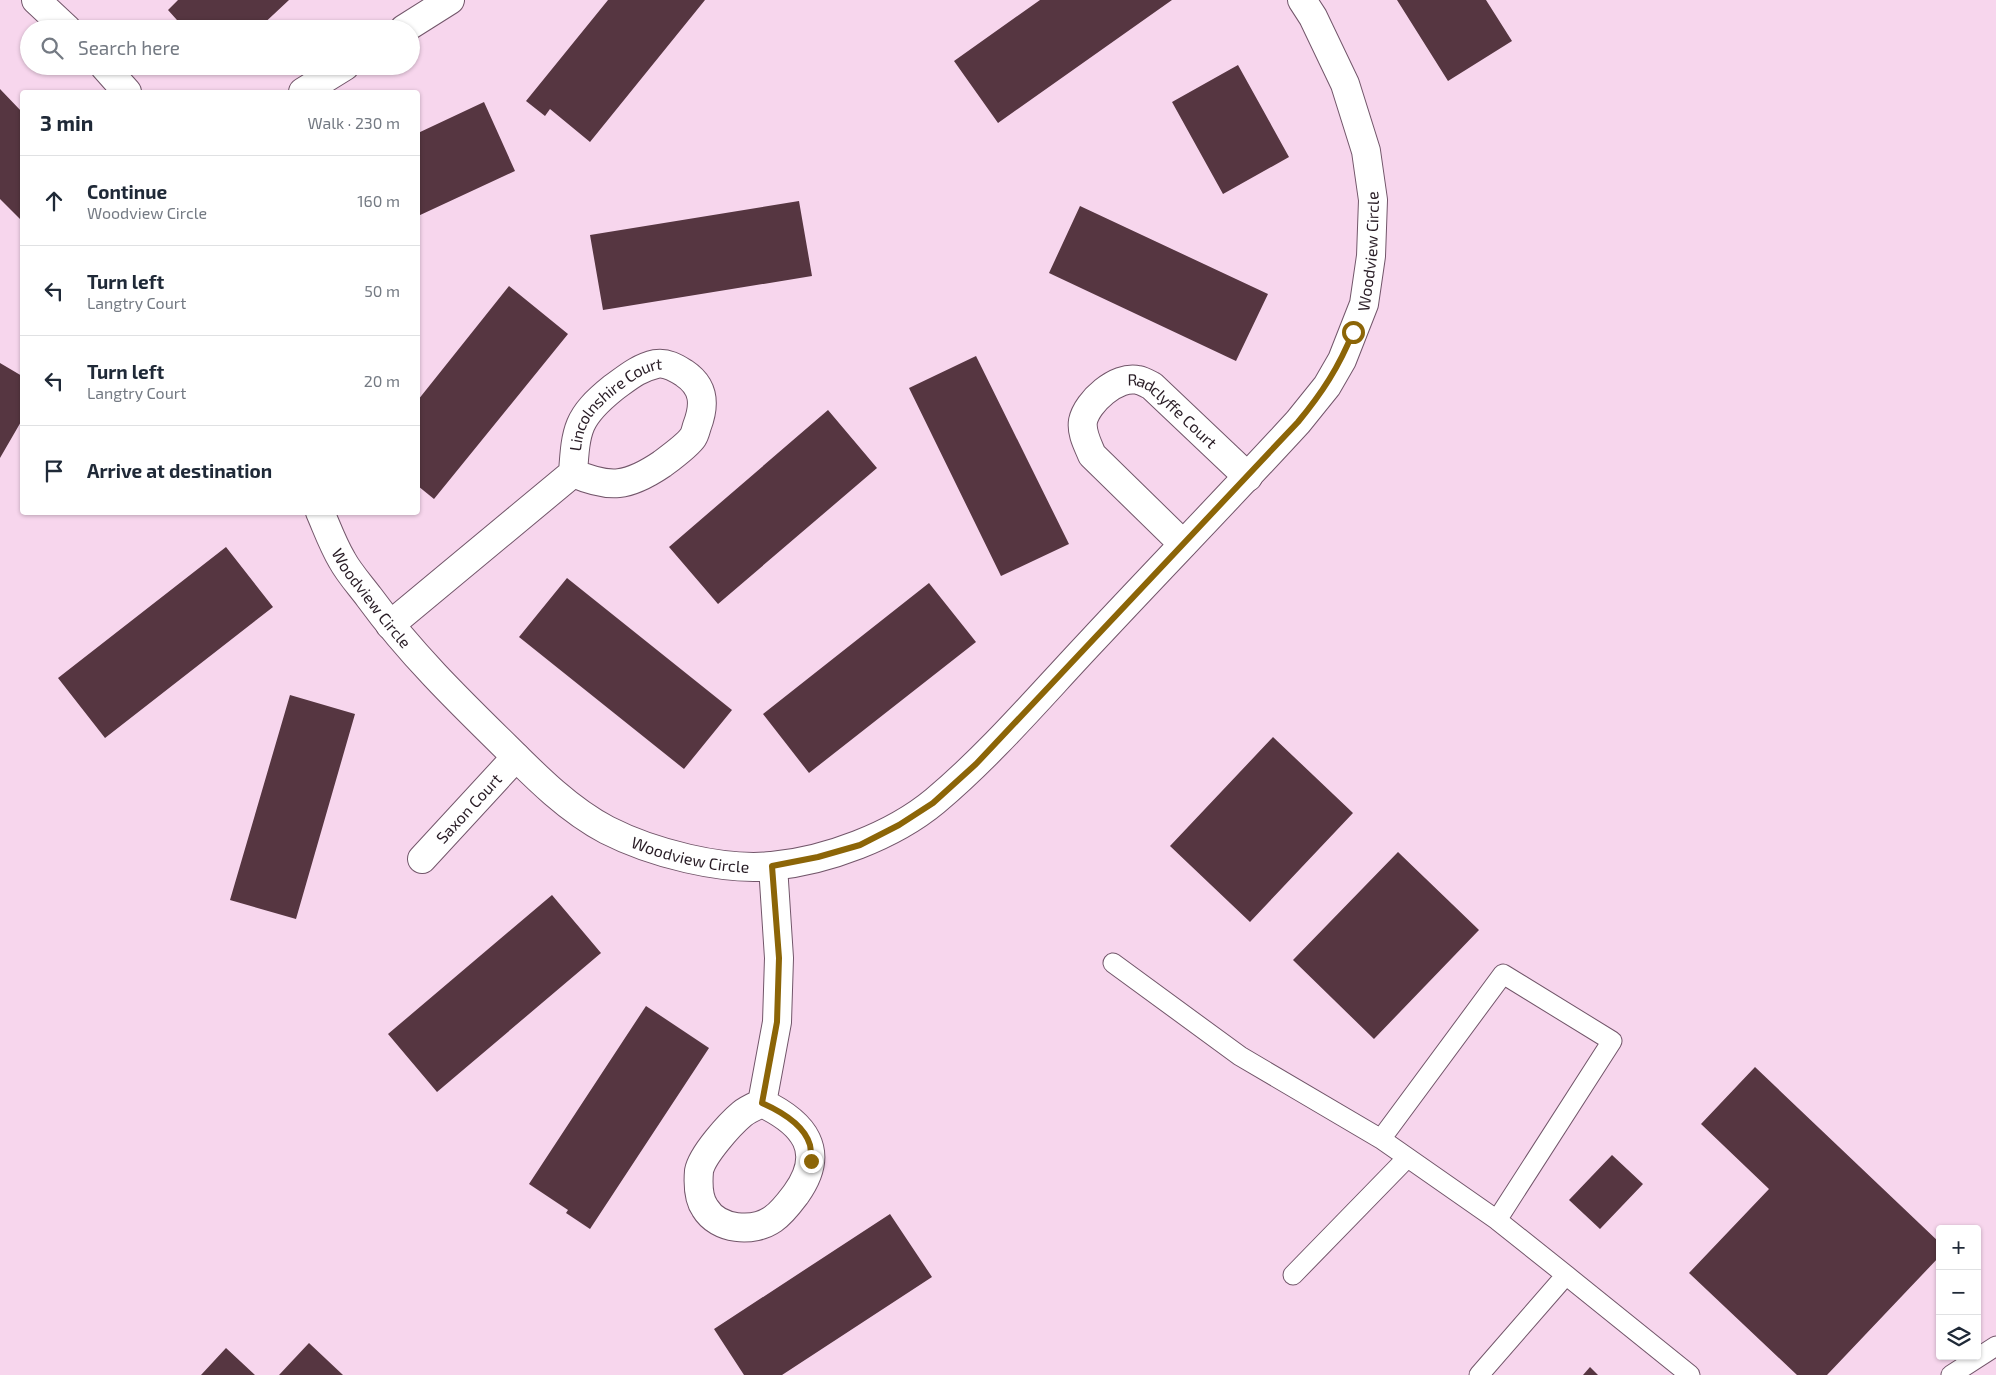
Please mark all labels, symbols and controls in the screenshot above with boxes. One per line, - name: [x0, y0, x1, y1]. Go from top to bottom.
- search box: [20, 20, 420, 75]
- icon: search: [38, 34, 66, 62]
- text: Search here: [78, 36, 180, 59]
- text: 3 min: [40, 110, 93, 135]
- text: Walk · 230 m: [307, 113, 400, 132]
- text: Continue: [87, 180, 167, 203]
- icon: ahead: [40, 187, 68, 215]
- street label: Woodview Circle: [1353, 190, 1382, 313]
- text: 160 m: [357, 191, 400, 210]
- text: Woodview Circle: [87, 203, 207, 222]
- text: Turn left: [87, 270, 164, 293]
- icon: left: [40, 277, 68, 305]
- text: 50 m: [364, 281, 400, 300]
- text: Langtry Court: [87, 293, 186, 312]
- route start: [1342, 321, 1365, 344]
- street label: Lincolnshire Court: [565, 353, 662, 452]
- text: Turn left: [87, 360, 164, 383]
- icon: left: [40, 367, 68, 395]
- street label: Radclyffe Court: [1127, 369, 1221, 452]
- text: 20 m: [364, 371, 400, 390]
- text: Langtry Court: [87, 383, 186, 402]
- icon: arrive: [40, 457, 68, 485]
- text: Arrive at destination: [87, 459, 272, 482]
- street label: Woodview Circle: [328, 545, 416, 652]
- street label: Saxon Court: [432, 769, 505, 847]
- street label: Woodview Circle: [629, 832, 750, 876]
- route end: [800, 1150, 823, 1173]
- map controls: [1936, 1225, 1981, 1360]
- button: +: [1936, 1225, 1981, 1270]
- button: −: [1936, 1270, 1981, 1315]
- button: layers: [1936, 1315, 1981, 1360]

